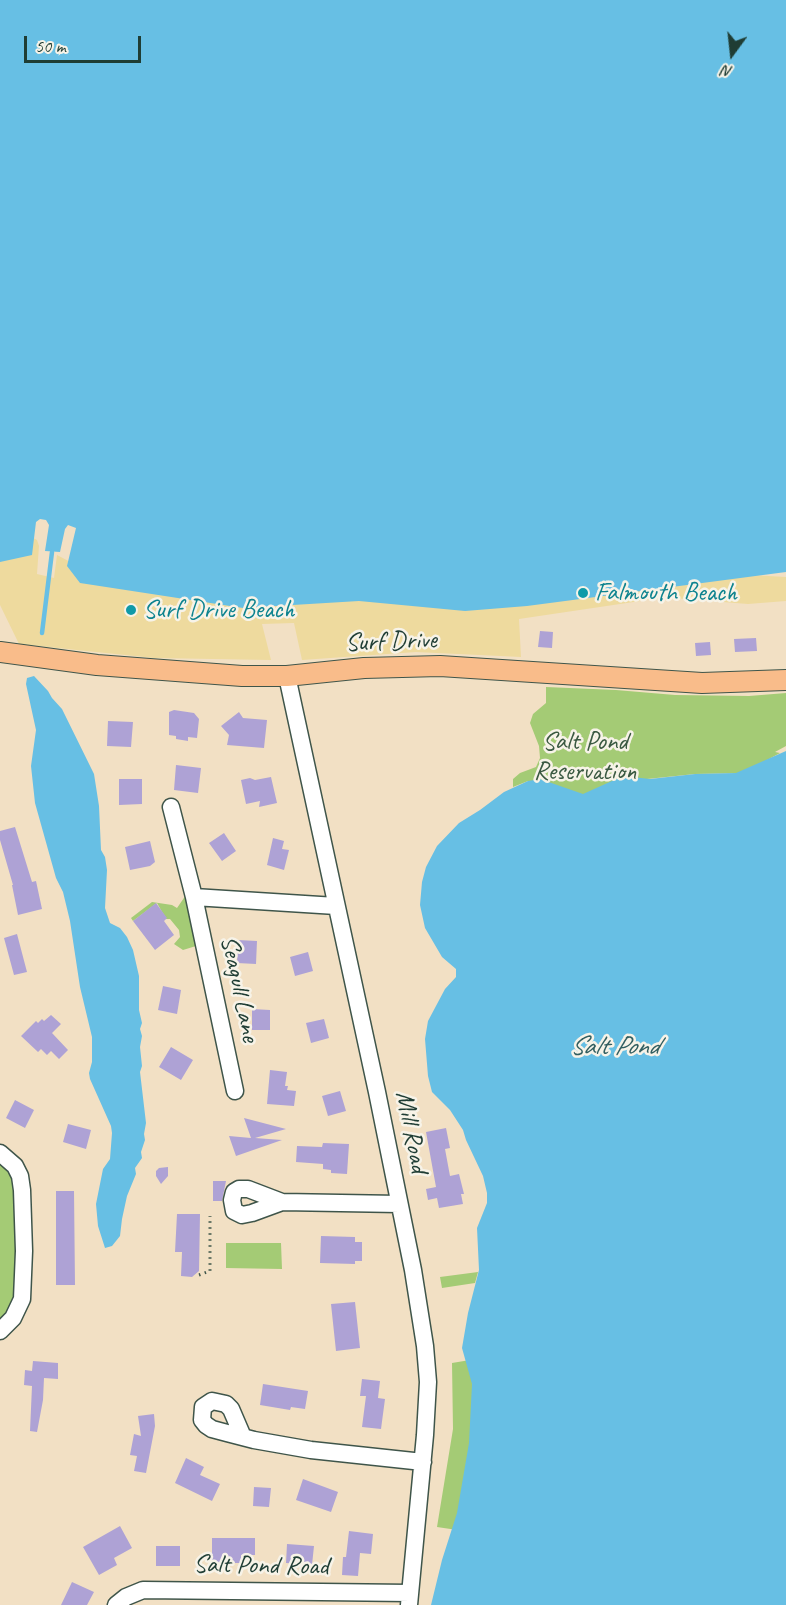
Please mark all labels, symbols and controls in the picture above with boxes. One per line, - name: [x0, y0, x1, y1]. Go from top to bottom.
- scale bar: [27, 24, 144, 62]
- north arrow: [702, 24, 762, 84]
- text: 50 m: [35, 35, 66, 57]
- text: N: [720, 60, 735, 82]
- place label: Falmouth Beach: [595, 577, 737, 609]
- marker: Falmouth Beach: [576, 586, 590, 600]
- place label: Surf Drive Beach: [143, 594, 294, 626]
- marker: Surf Drive Beach: [124, 603, 138, 617]
- street label: Surf Drive: [345, 625, 437, 659]
- park label: Salt Pond Reservation: [534, 726, 636, 788]
- street label: Seagull Lane: [213, 933, 265, 1045]
- water label: Salt Pond: [570, 1031, 658, 1063]
- street label: Mill Road: [388, 1089, 434, 1175]
- street label: Salt Pond Road: [193, 1549, 329, 1583]

